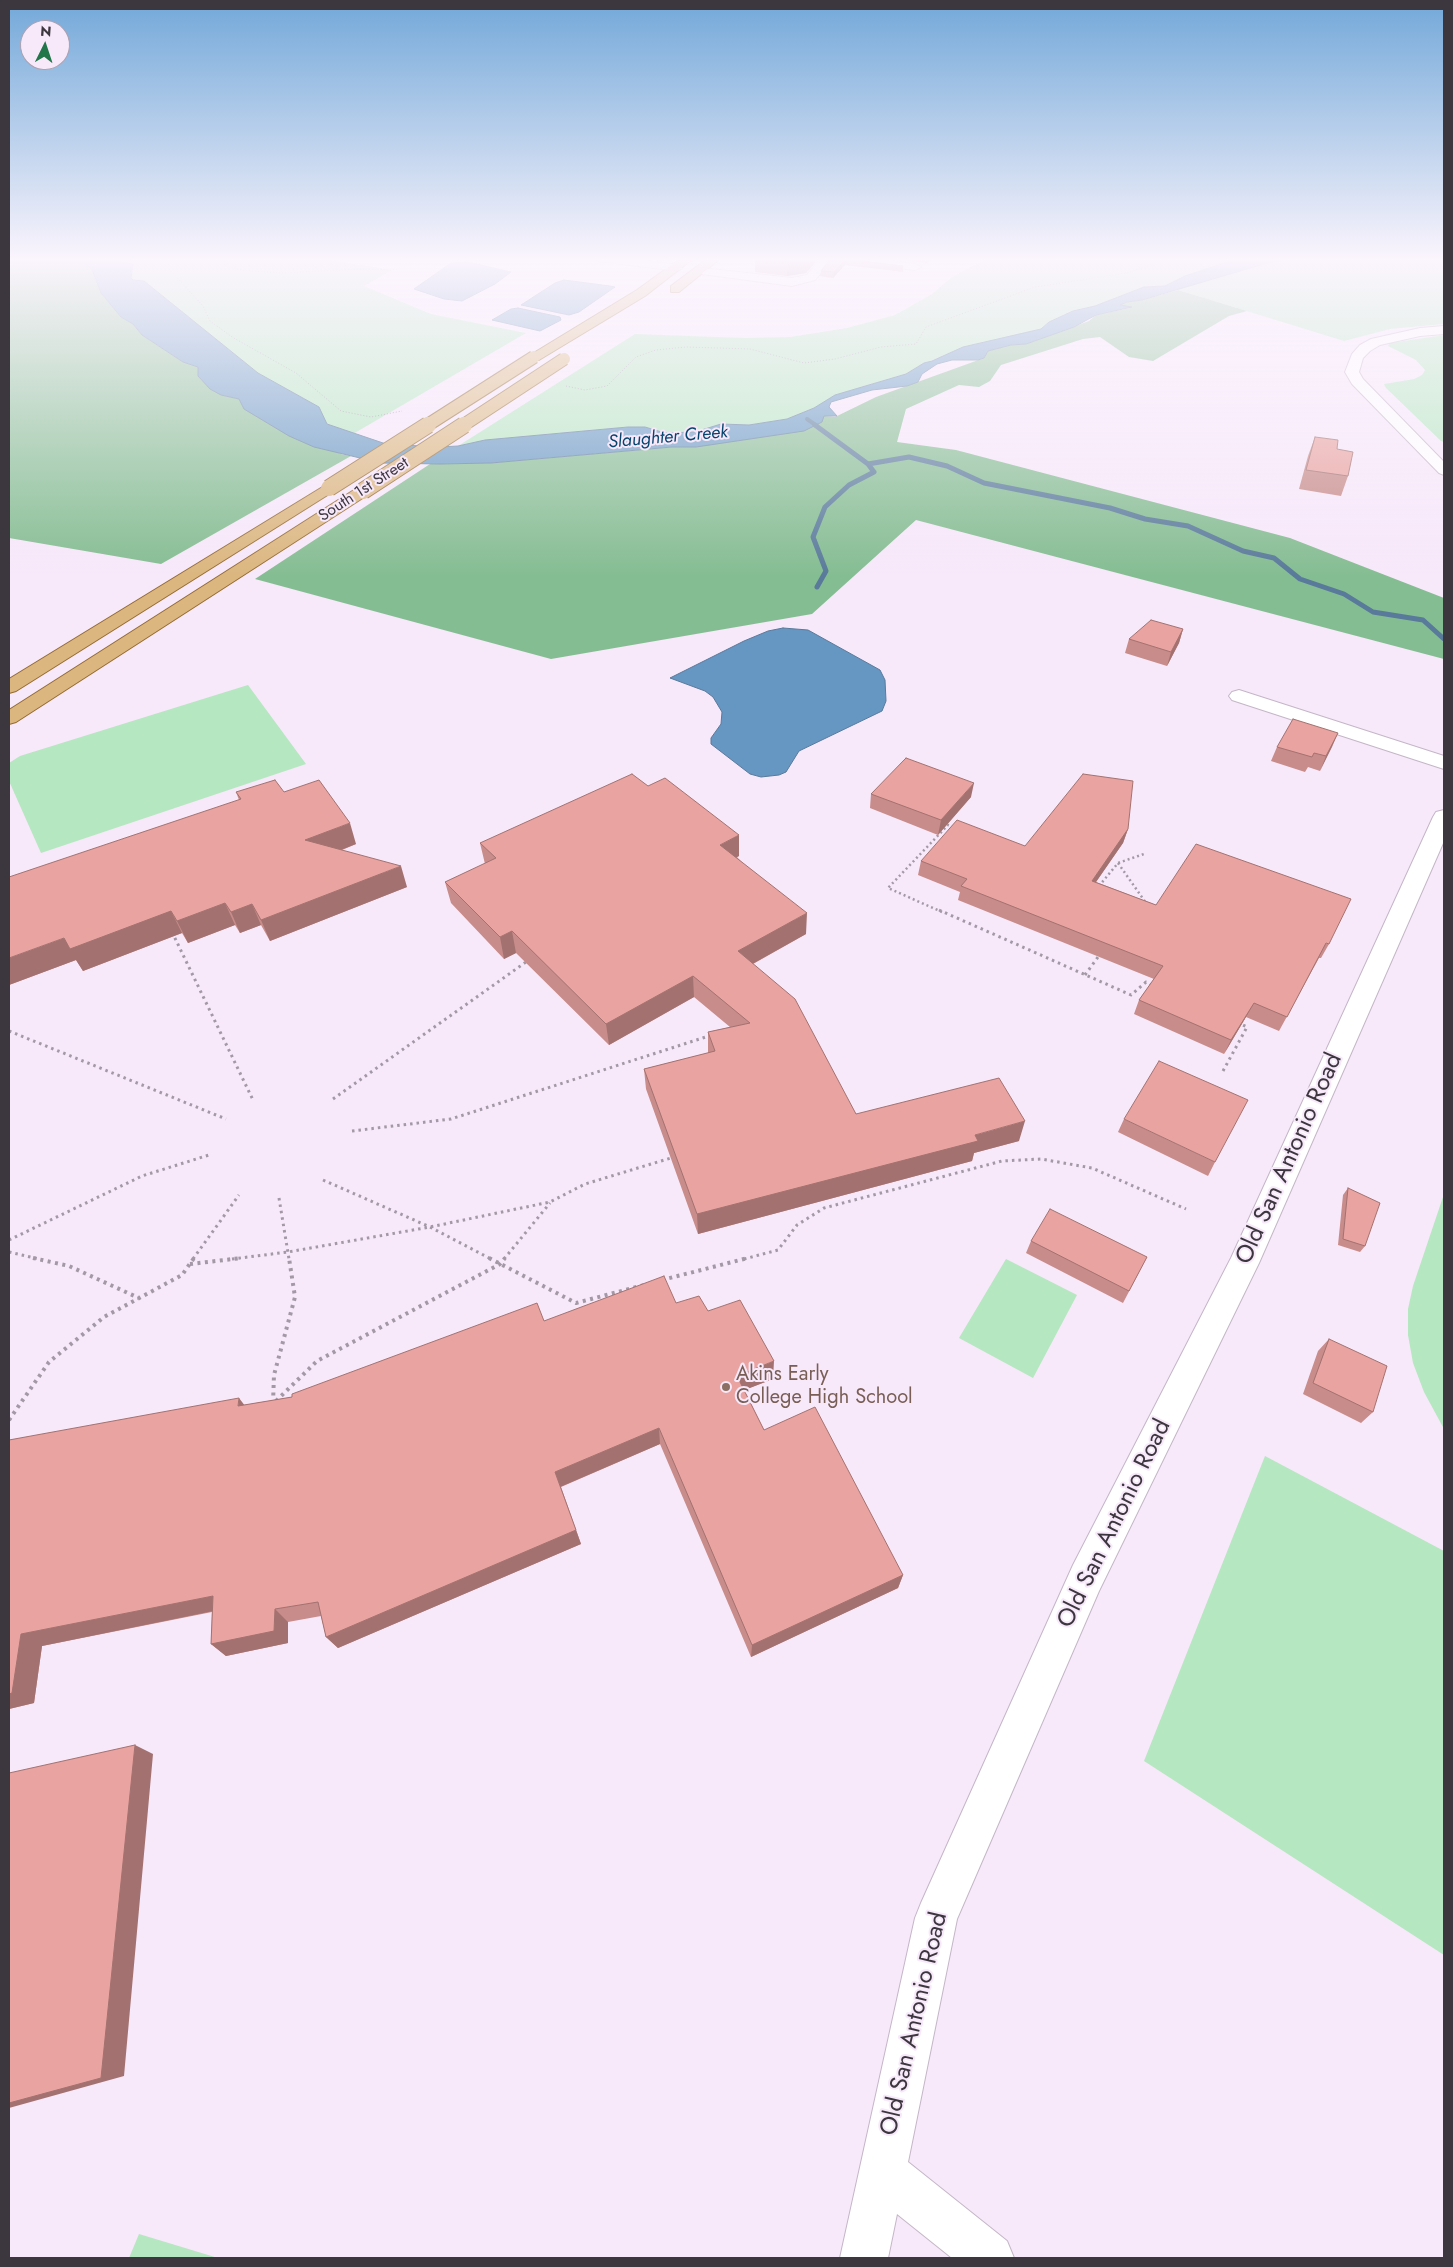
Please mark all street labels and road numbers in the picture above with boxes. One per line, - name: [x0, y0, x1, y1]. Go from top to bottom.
- street label: South 1st Street: [315, 454, 413, 526]
- street label: Old San Antonio Road: [1230, 1049, 1350, 1269]
- street label: Old San Antonio Road: [1052, 1415, 1178, 1633]
- street label: Old San Antonio Road: [875, 1910, 955, 2138]

